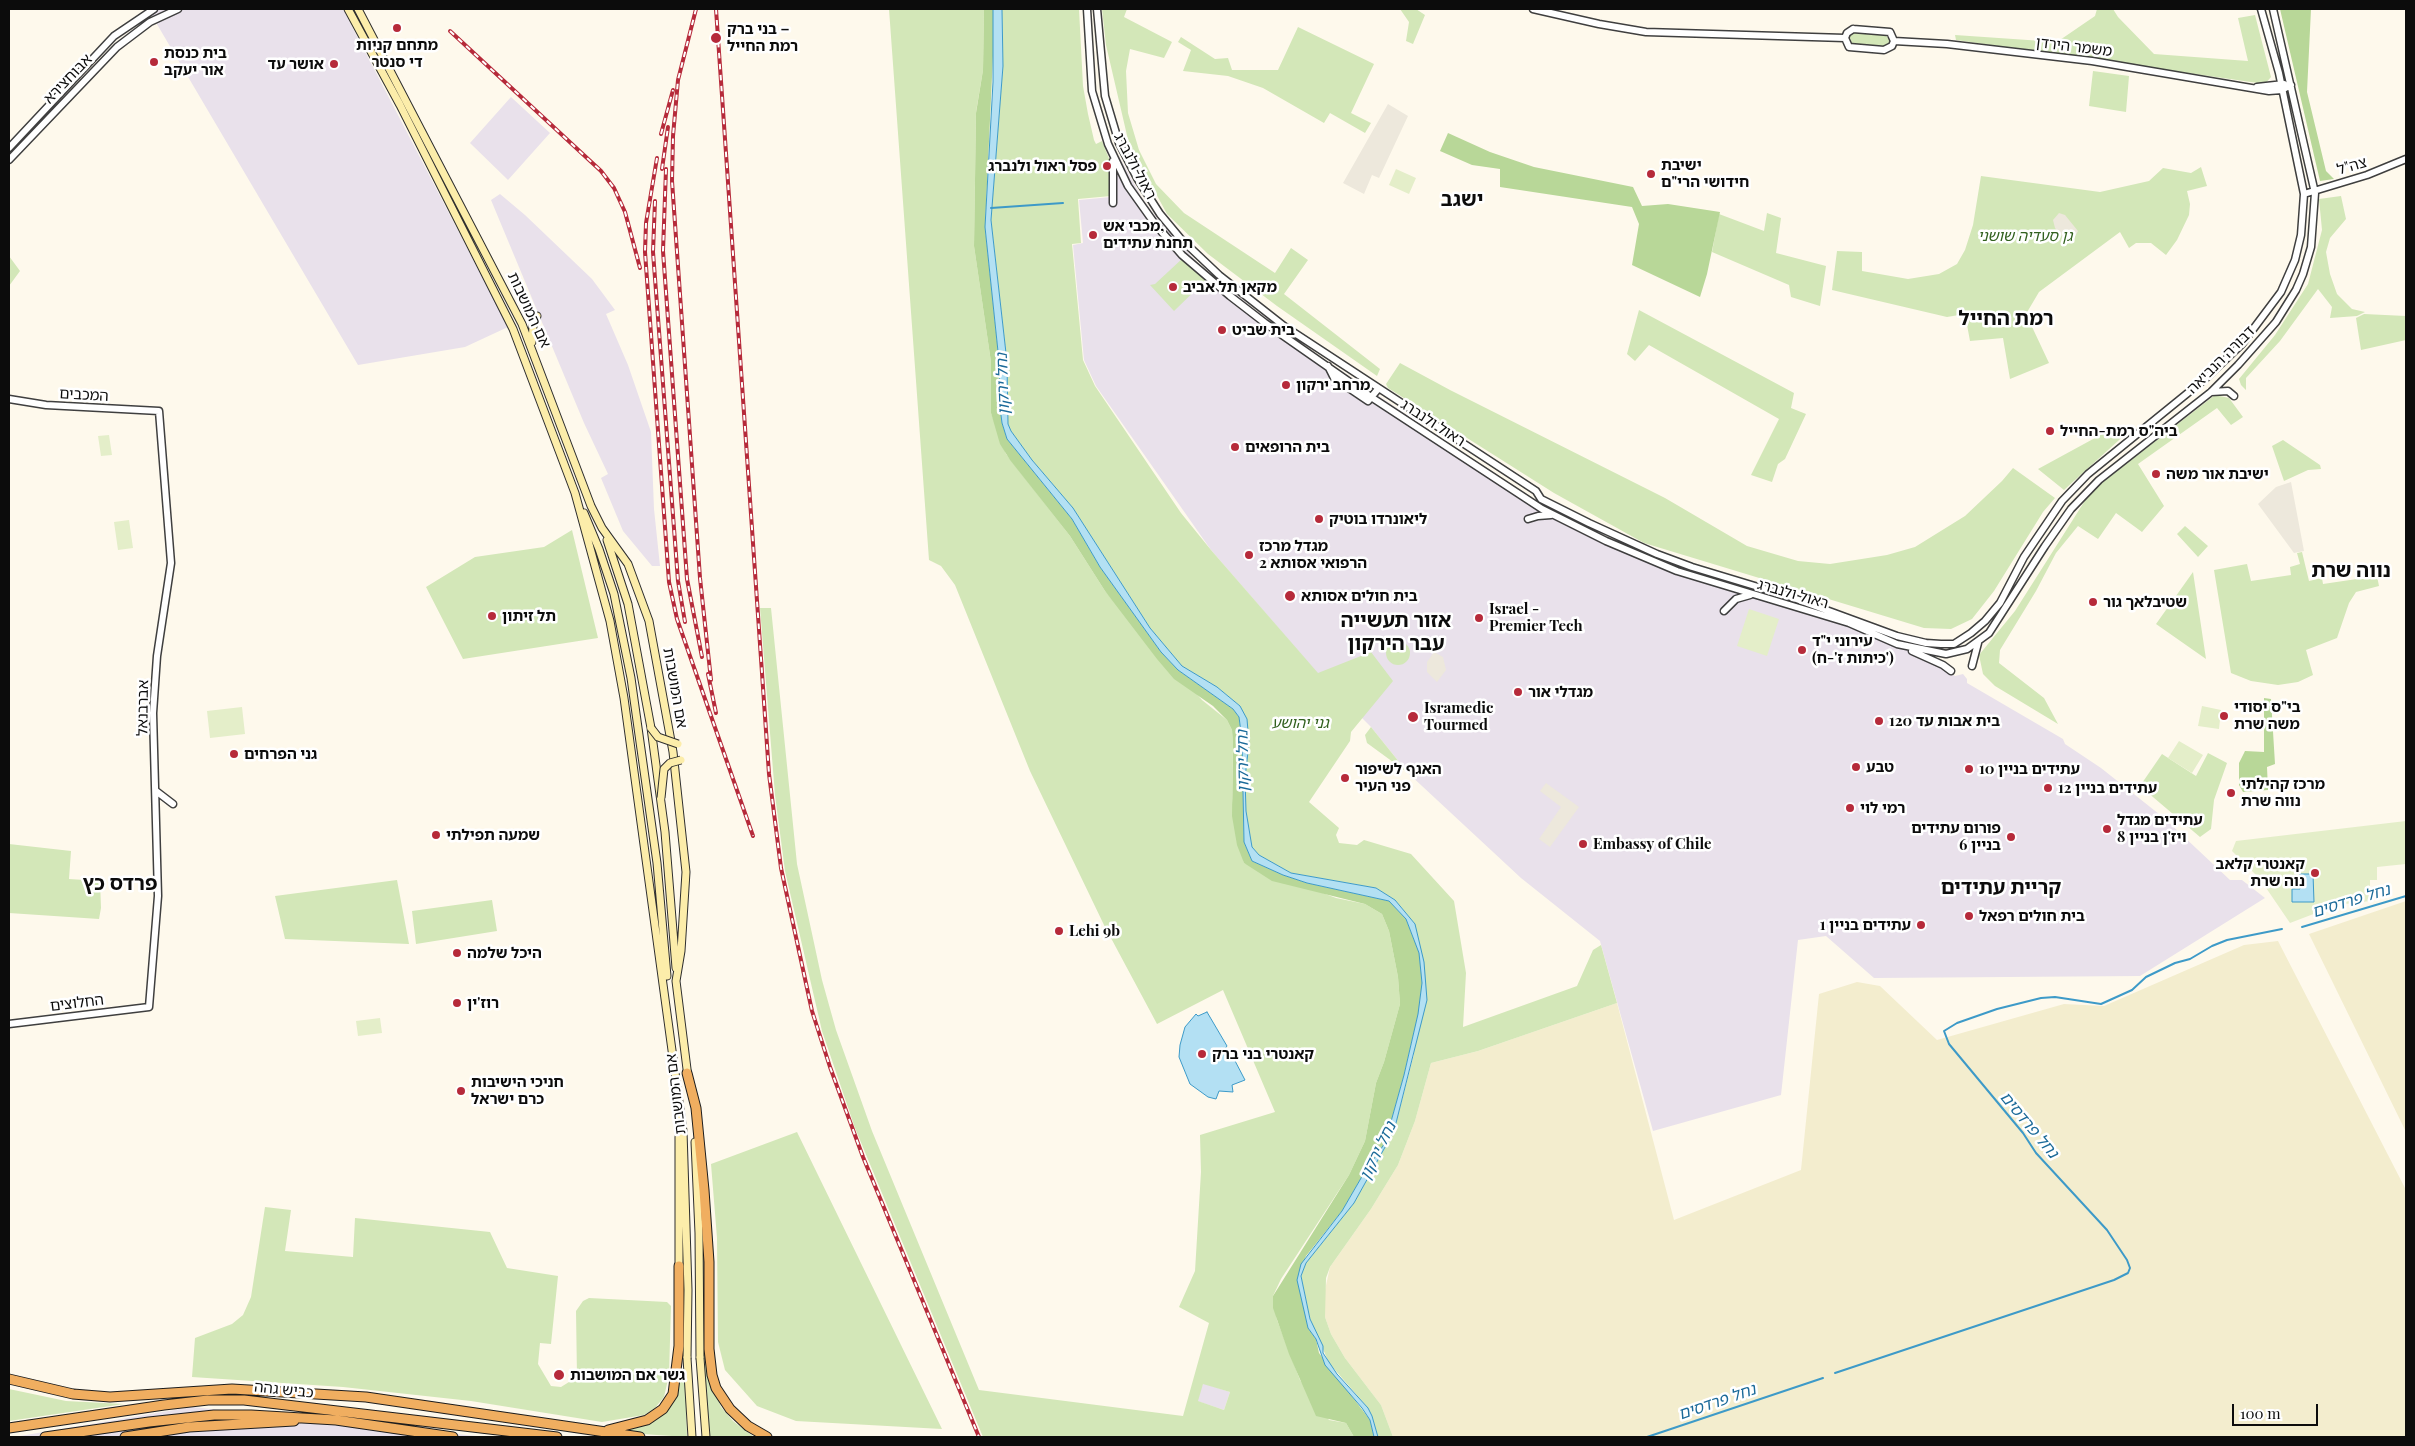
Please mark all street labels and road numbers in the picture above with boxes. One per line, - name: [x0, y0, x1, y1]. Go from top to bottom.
- street label: משמר הירדן: [2035, 33, 2113, 61]
- street label: אבוחצירא: [40, 50, 96, 108]
- street label: ראול ולנברג: [1110, 130, 1160, 202]
- street label: צה"ל: [2335, 153, 2369, 179]
- street label: אם המושבות: [504, 269, 554, 351]
- street label: דבורה הנביאה: [2183, 322, 2259, 398]
- street label: המכבים: [59, 385, 109, 405]
- street label: ראול ולנברג: [1397, 396, 1469, 450]
- street label: ראול ולנברג: [1755, 575, 1831, 613]
- street label: אם המושבות: [659, 646, 691, 730]
- street label: אברבנאל: [134, 680, 152, 736]
- street label: החלוצים: [49, 991, 105, 1015]
- street label: אם המושבות: [662, 1053, 690, 1135]
- street label: כביש גהה: [253, 1378, 315, 1402]

